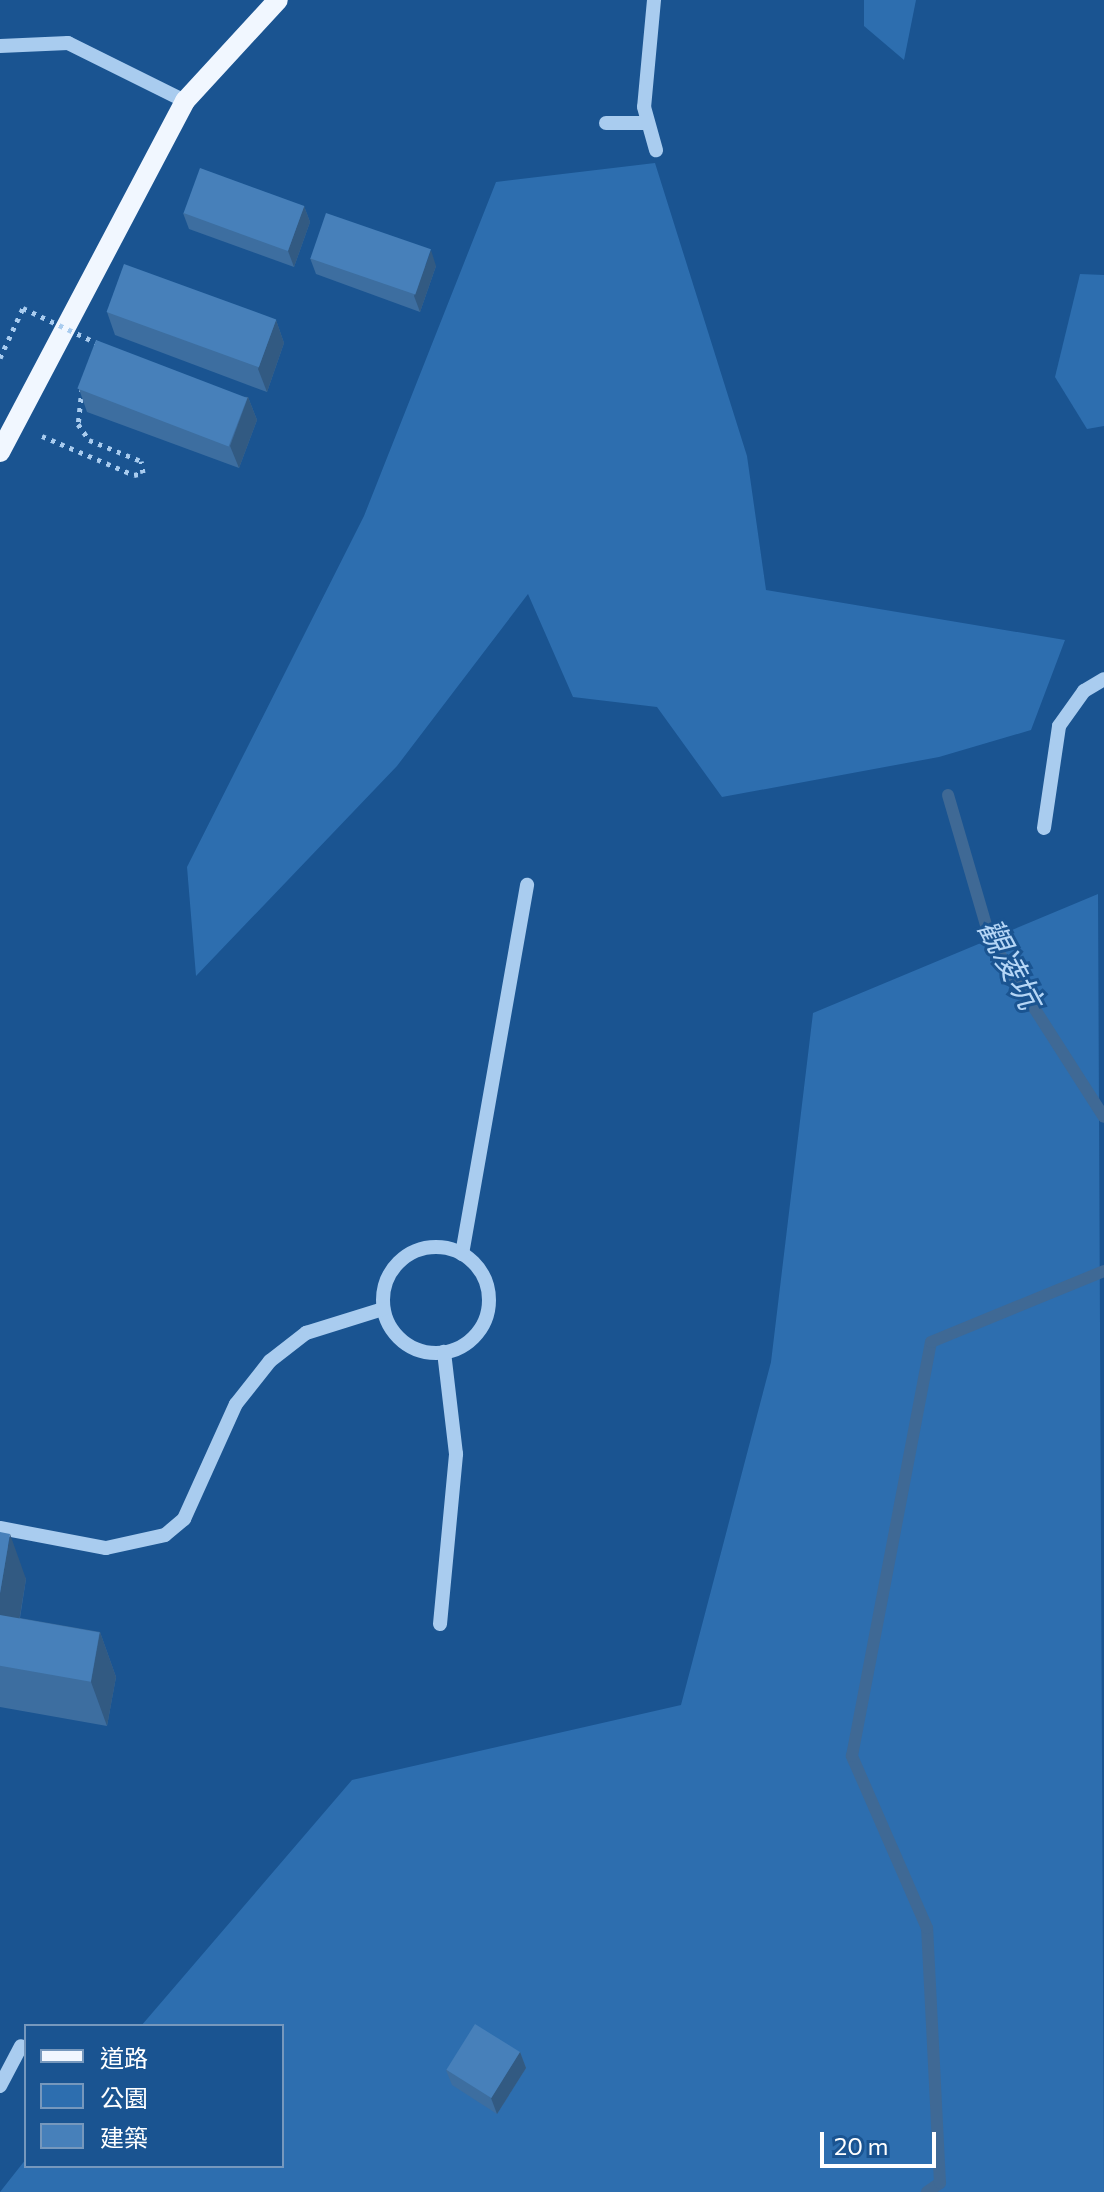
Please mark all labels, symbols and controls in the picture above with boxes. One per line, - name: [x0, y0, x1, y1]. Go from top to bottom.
- water label: 觀凌坑: [972, 912, 1050, 1014]
- legend: [24, 2024, 284, 2168]
- text: 道路: [100, 2043, 148, 2072]
- text: 公園: [100, 2083, 148, 2112]
- scale bar: [824, 2116, 940, 2166]
- text: 建築: [100, 2123, 148, 2152]
- text: 20 m: [834, 2131, 888, 2160]

